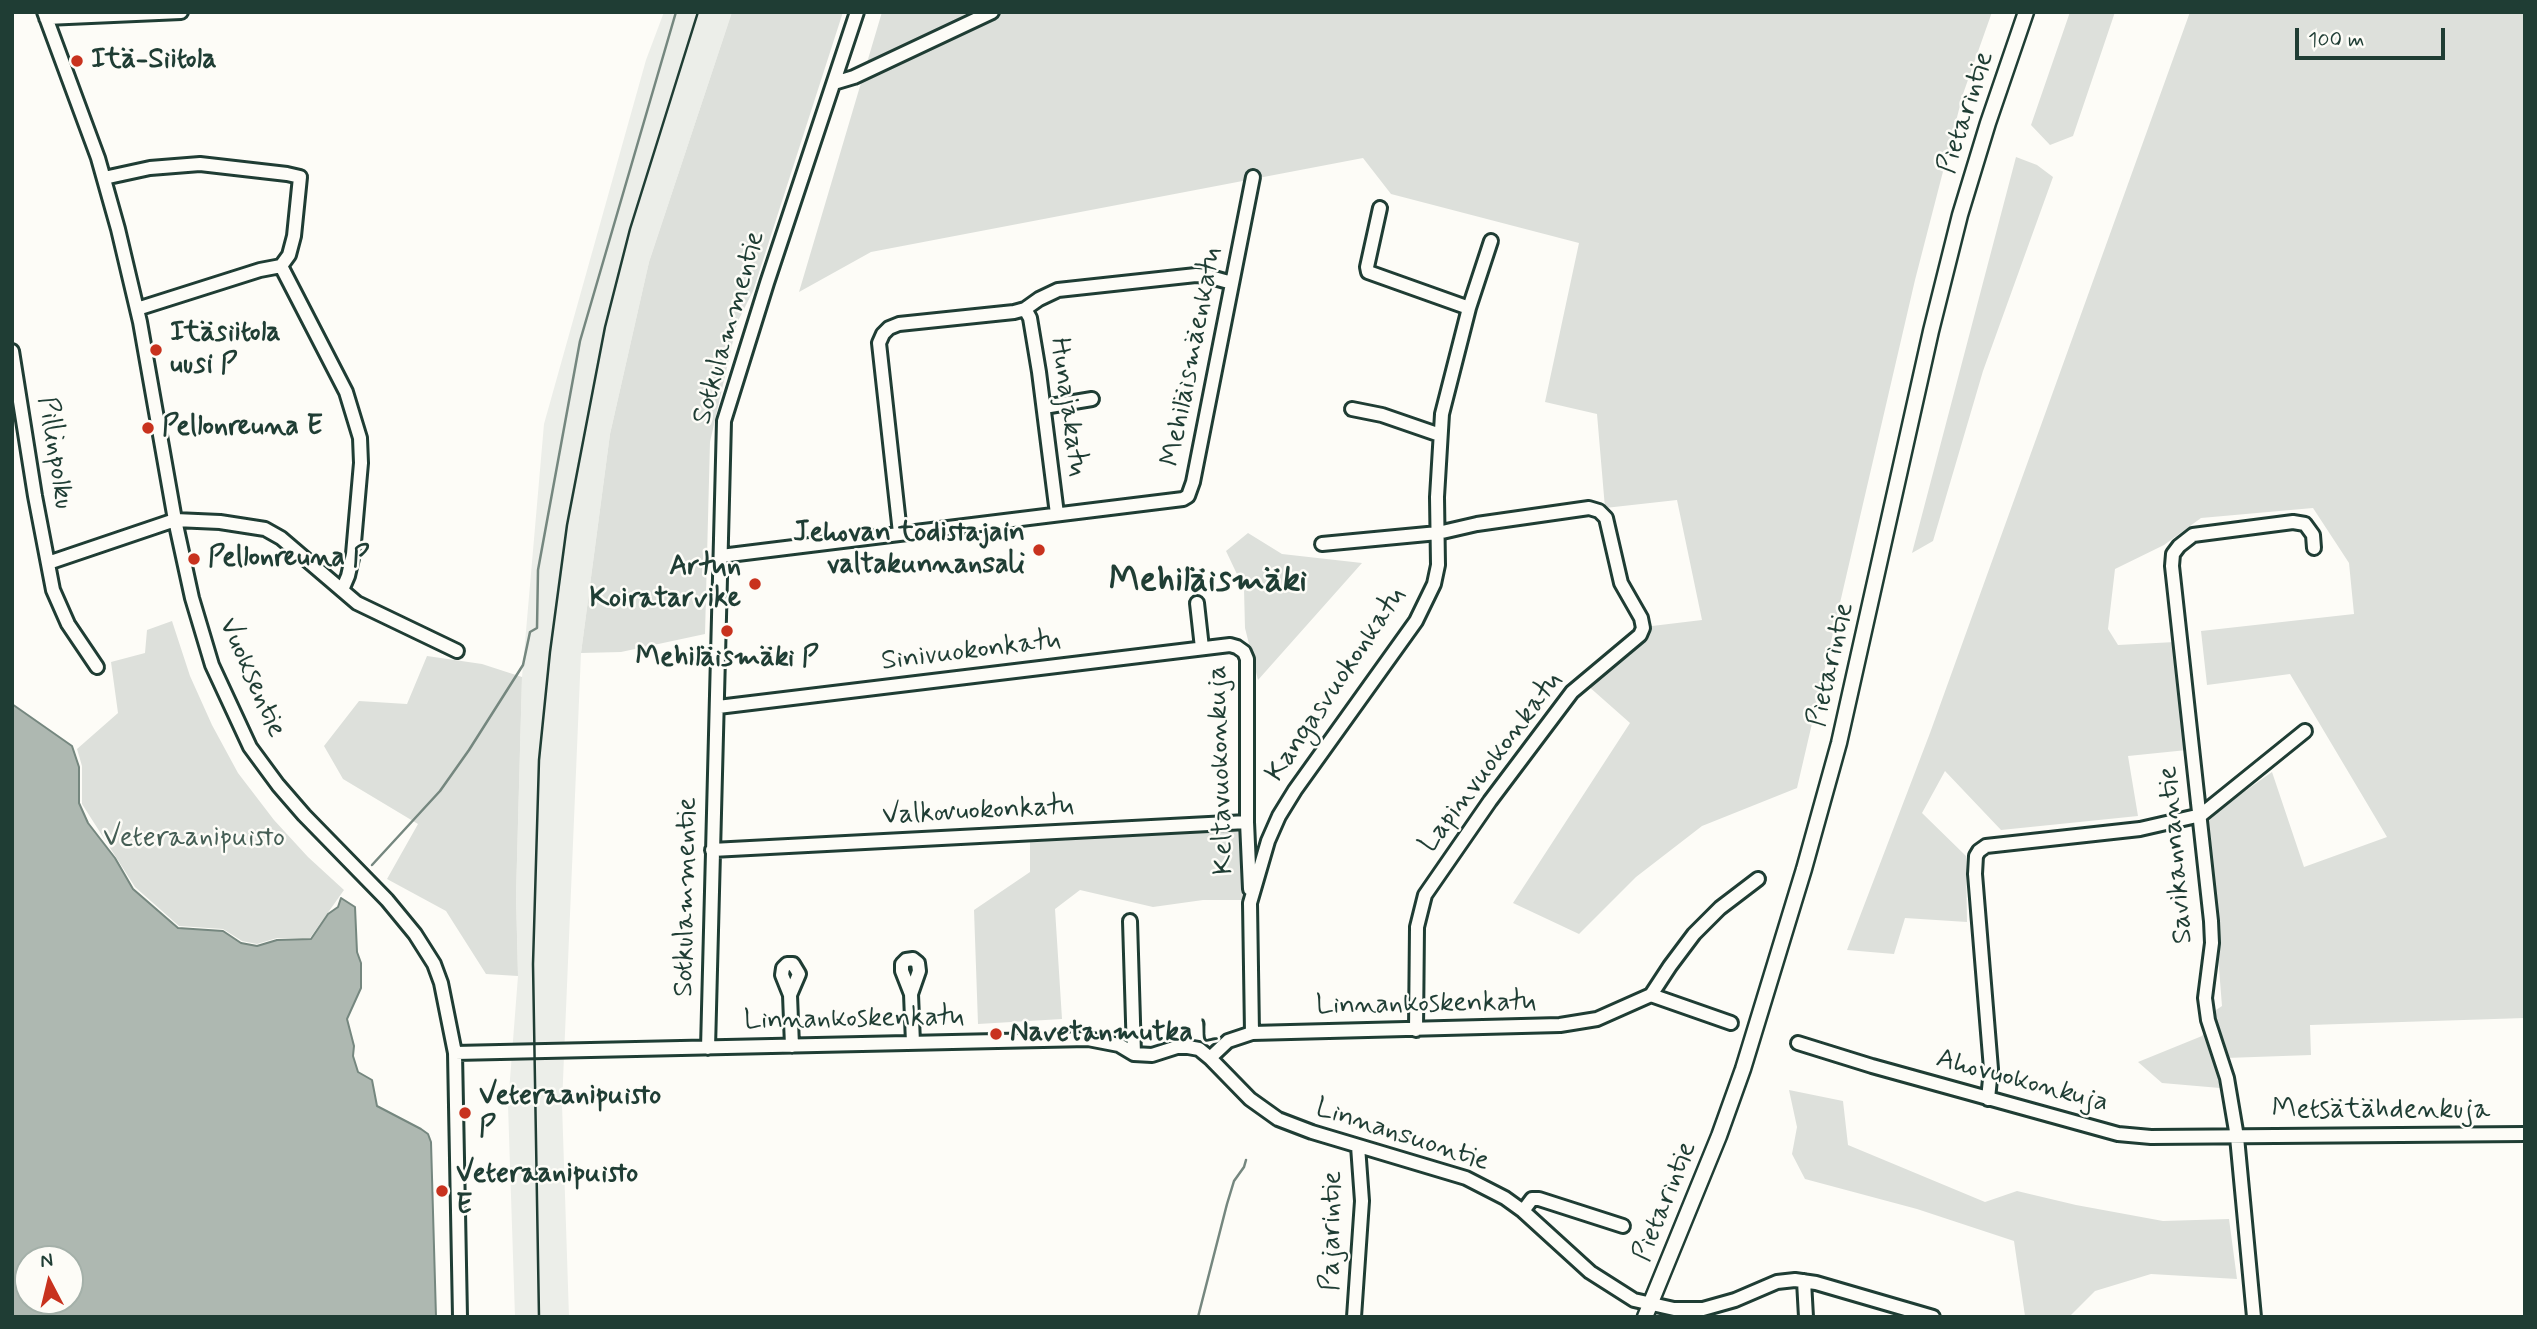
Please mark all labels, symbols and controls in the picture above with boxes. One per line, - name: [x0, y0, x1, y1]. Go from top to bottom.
- scale bar: [2299, 14, 2450, 58]
- text: 100 m: [2308, 26, 2364, 54]
- place label: Itä-Siitola: [91, 44, 217, 78]
- street label: Pietarintie: [1931, 48, 2003, 178]
- marker: Itä-Siitola: [69, 53, 85, 69]
- street label: Sotkulammentie: [686, 227, 774, 429]
- street label: Mehiläismäenkatu: [1155, 245, 1231, 469]
- place label: Itäsiitola uusi P: [170, 317, 281, 383]
- street label: Hunajakatu: [1041, 336, 1093, 478]
- marker: Itäsiitola uusi P: [148, 342, 164, 358]
- street label: Pillinpolku: [29, 395, 79, 511]
- place label: Pellonreuna E: [162, 411, 323, 445]
- marker: Pellonreuna E: [140, 420, 156, 436]
- place label: Jehovan todistajain valtakunnansali: [793, 517, 1025, 583]
- place label: Pellonreuna P: [208, 542, 369, 576]
- marker: Jehovan todistajain valtakunnansali: [1031, 542, 1047, 558]
- marker: Pellonreuna P: [186, 551, 202, 567]
- place label: Artun Koiratarvike: [589, 551, 741, 617]
- district label: Mehiläismäki: [1109, 562, 1307, 604]
- marker: Artun Koiratarvike: [747, 576, 763, 592]
- street label: Kangasvuokonkatu: [1259, 581, 1415, 789]
- street label: Pietarintie: [1801, 599, 1863, 731]
- street label: Vuoksentie: [210, 613, 292, 743]
- marker: Mehiläismäki P: [719, 623, 735, 639]
- street label: Sinivuokonkatu: [879, 624, 1063, 680]
- place label: Mehiläismäki P: [635, 642, 819, 676]
- street label: Keltavuokonkuja: [1202, 665, 1242, 875]
- street label: Lapinvuokonkatu: [1413, 666, 1571, 860]
- street label: Savikannantie: [2152, 765, 2202, 945]
- street label: Valkovuokonkatu: [881, 790, 1075, 834]
- street label: Sotkulammentie: [668, 797, 706, 997]
- park label: Veteraanipuisto: [103, 822, 285, 856]
- street label: Linnankoskenkatu: [1316, 986, 1536, 1024]
- street label: Linnankoskenkatu: [744, 1001, 964, 1039]
- place label: Navetanmutka L: [1010, 1017, 1218, 1051]
- marker: Navetanmutka L: [988, 1026, 1004, 1042]
- street label: Ahovuokonkuja: [1932, 1043, 2112, 1121]
- place label: Veteraanipuisto P: [479, 1080, 661, 1146]
- street label: Linnansuontie: [1311, 1092, 1493, 1180]
- street label: Metsätähdenkuja: [2272, 1094, 2490, 1128]
- marker: Veteraanipuisto P: [457, 1105, 473, 1121]
- street label: Pietarintie: [1627, 1137, 1705, 1267]
- place label: Veteraanipuisto E: [456, 1158, 638, 1224]
- street label: Pajarintie: [1315, 1171, 1351, 1291]
- marker: Veteraanipuisto E: [434, 1183, 450, 1199]
- north arrow: [14, 1245, 84, 1315]
- text: N: [39, 1247, 54, 1274]

